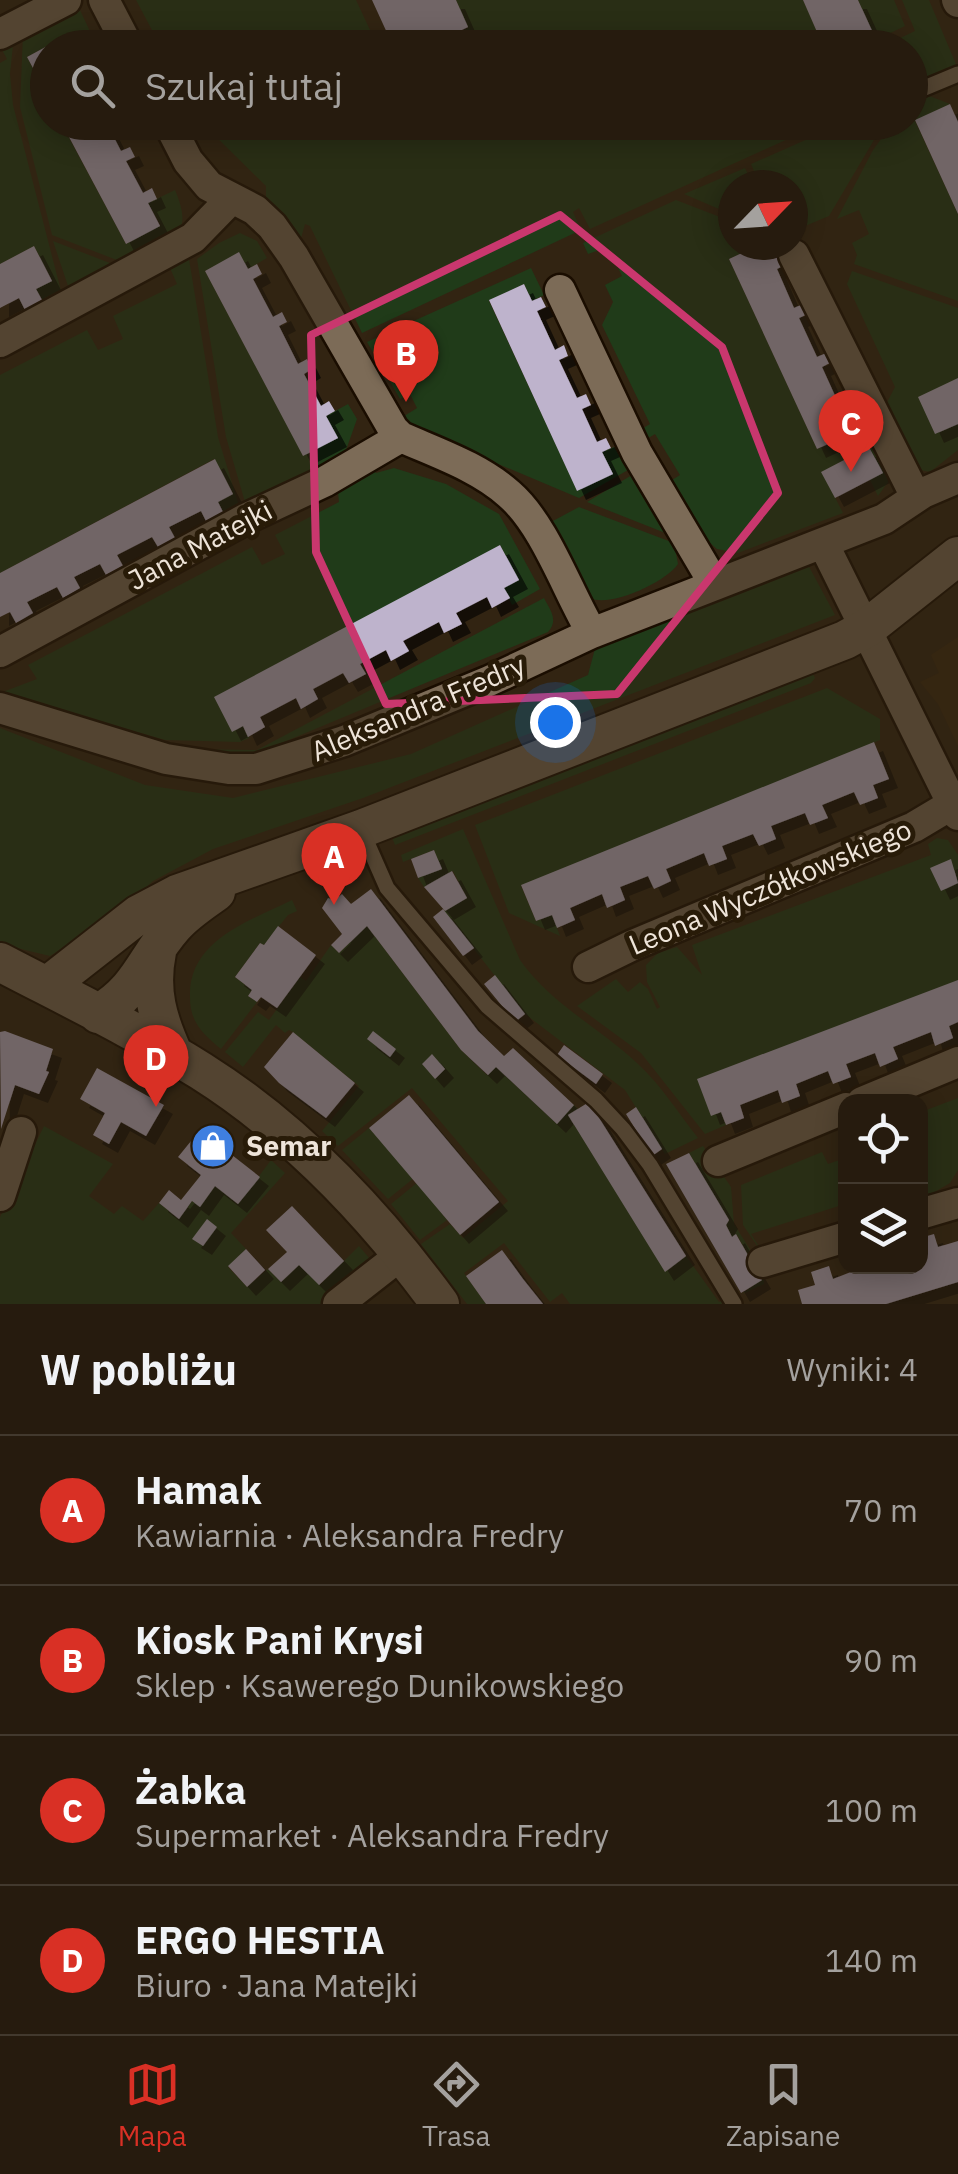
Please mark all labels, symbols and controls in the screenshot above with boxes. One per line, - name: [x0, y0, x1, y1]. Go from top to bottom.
- search box: [30, 30, 928, 140]
- icon: search: [65, 58, 120, 113]
- text: Szukaj tutaj: [145, 61, 343, 110]
- north arrow: [718, 170, 808, 260]
- pin: B: [374, 320, 438, 402]
- pin: C: [818, 390, 884, 472]
- street label: Jana Matejki: [121, 491, 278, 598]
- street label: Aleksandra Fredry: [305, 646, 531, 769]
- your location: [530, 697, 581, 748]
- street label: Leona Wyczółkowskiego: [623, 810, 917, 963]
- pin: A: [302, 822, 366, 905]
- pin: D: [124, 1024, 188, 1107]
- map controls: [838, 1094, 928, 1274]
- button: locate: [838, 1094, 928, 1184]
- shop icon: Semar: [190, 1123, 236, 1169]
- place label: Semar: [246, 1127, 331, 1164]
- button: layers: [838, 1184, 928, 1274]
- text: W pobliżu: [40, 1342, 237, 1397]
- text: Wyniki: 4: [786, 1348, 918, 1390]
- text: Hamak: [135, 1465, 262, 1514]
- text: A: [62, 1489, 83, 1531]
- text: 70 m: [844, 1489, 918, 1531]
- text: Kawiarnia · Aleksandra Fredry: [135, 1514, 564, 1556]
- text: Kiosk Pani Krysi: [135, 1615, 424, 1664]
- text: B: [62, 1639, 83, 1681]
- text: 90 m: [844, 1639, 918, 1681]
- text: Sklep · Ksawerego Dunikowskiego: [135, 1664, 624, 1706]
- text: Żabka: [135, 1765, 246, 1814]
- text: C: [62, 1789, 83, 1831]
- text: 100 m: [825, 1789, 918, 1831]
- text: Supermarket · Aleksandra Fredry: [135, 1814, 609, 1856]
- text: ERGO HESTIA: [135, 1915, 385, 1964]
- text: D: [61, 1939, 84, 1981]
- text: 140 m: [825, 1939, 918, 1981]
- text: Biuro · Jana Matejki: [135, 1964, 418, 2006]
- tab: Mapa: [118, 2057, 187, 2154]
- tab: Trasa: [422, 2057, 491, 2154]
- tab: Zapisane: [726, 2057, 840, 2154]

